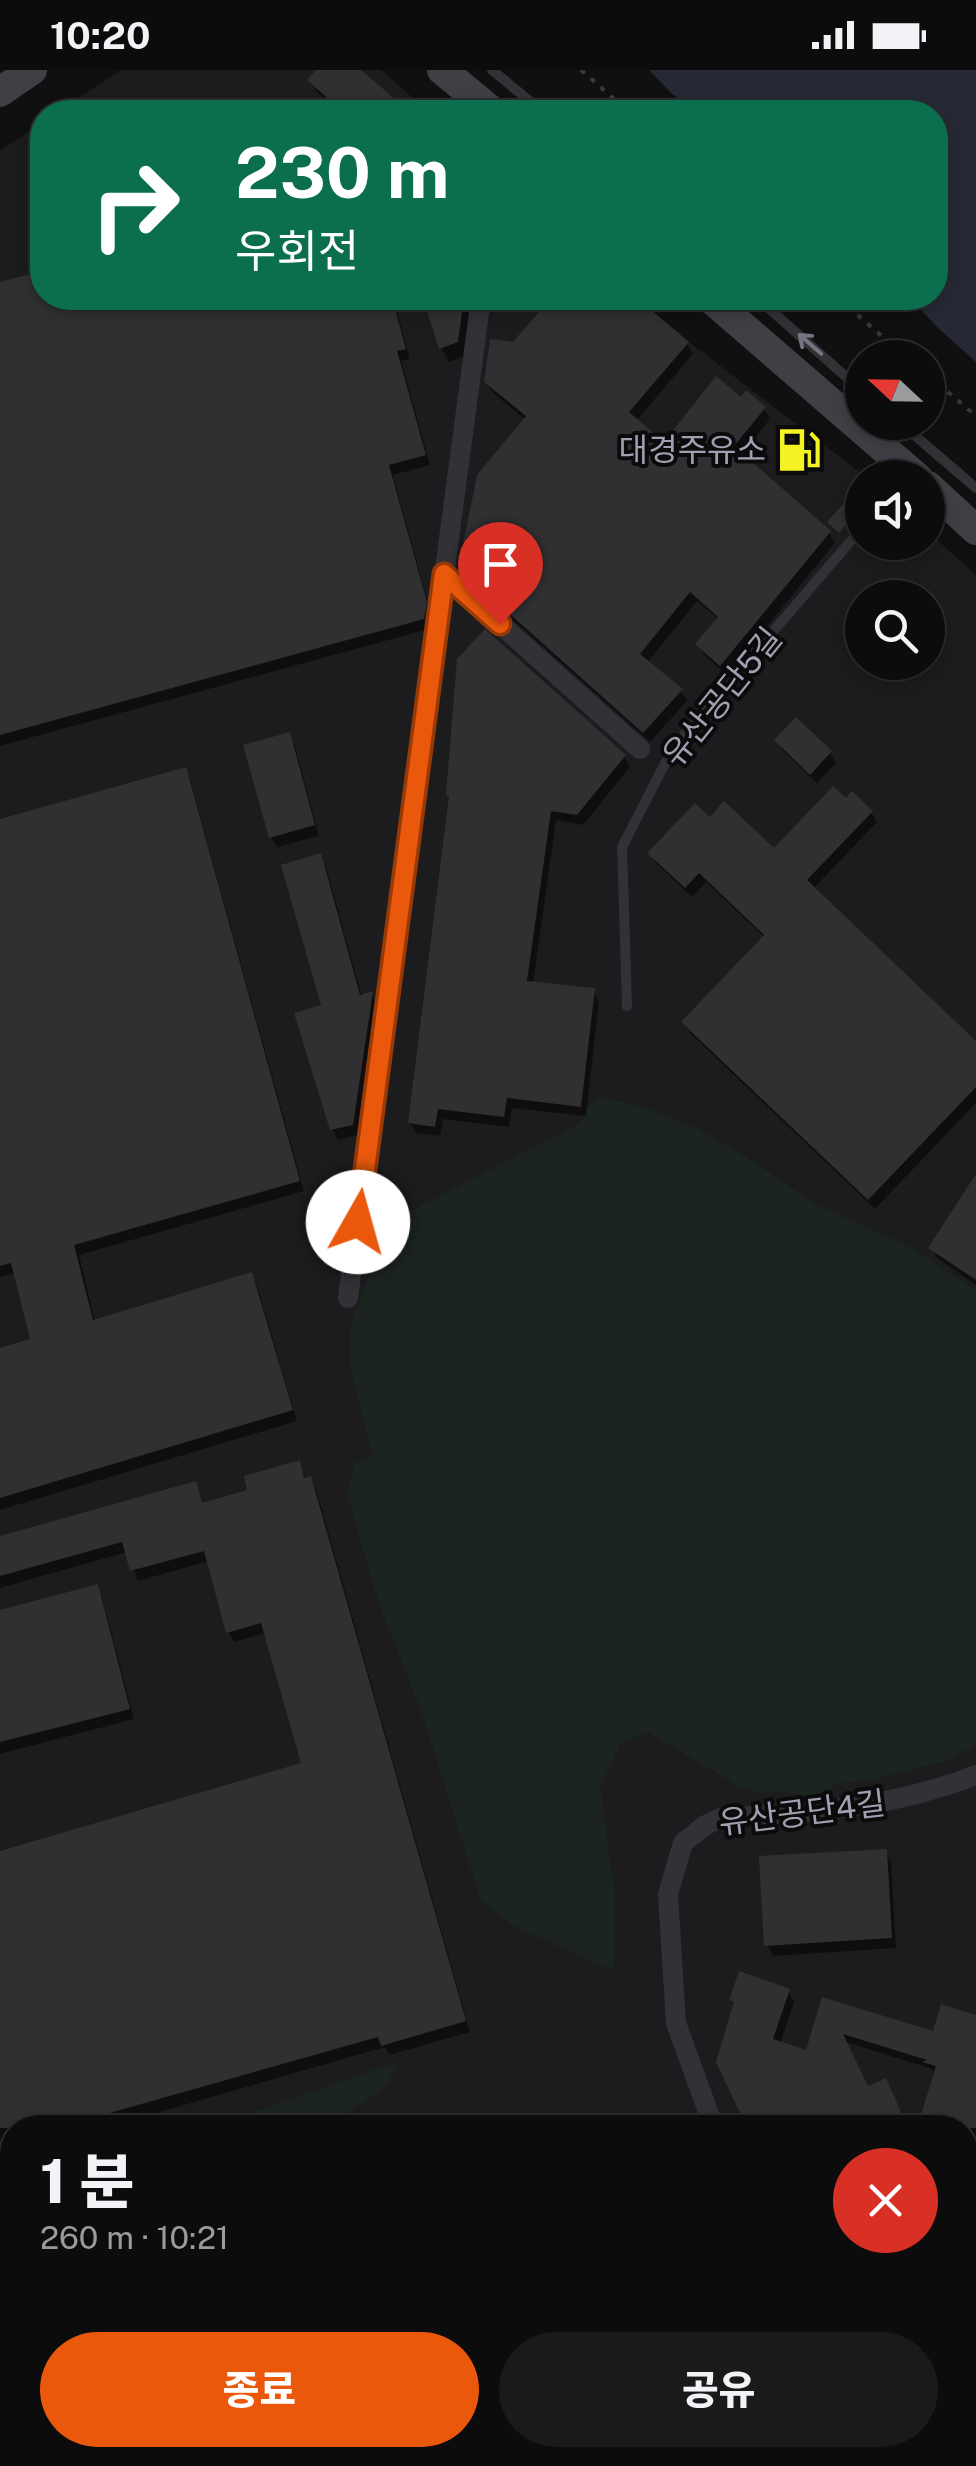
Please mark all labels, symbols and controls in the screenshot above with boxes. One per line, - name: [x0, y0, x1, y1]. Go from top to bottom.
- text: 10:20: [50, 13, 150, 58]
- text: 230 m: [235, 131, 449, 214]
- icon: right: [70, 140, 200, 270]
- text: 우회전: [235, 224, 359, 277]
- one-way arrow: [797, 334, 823, 356]
- north arrow: [845, 340, 945, 440]
- map controls: [845, 340, 945, 680]
- fuel station icon: 대경주유소: [775, 426, 823, 474]
- place label: 대경주유소: [619, 431, 766, 468]
- button: sound: [845, 460, 945, 560]
- pin: [458, 522, 543, 625]
- icon: arrive: [473, 537, 528, 592]
- button: search: [845, 580, 945, 680]
- street label: 유산공단5길: [654, 620, 789, 773]
- position arrow: [306, 1170, 410, 1274]
- street label: 유산공단4길: [717, 1784, 887, 1841]
- text: 1 분: [40, 2146, 135, 2217]
- button: close: [833, 2148, 938, 2253]
- text: 260 m · 10:21: [40, 2219, 229, 2256]
- button: 종료: [40, 2332, 479, 2447]
- button: 공유: [499, 2332, 938, 2447]

